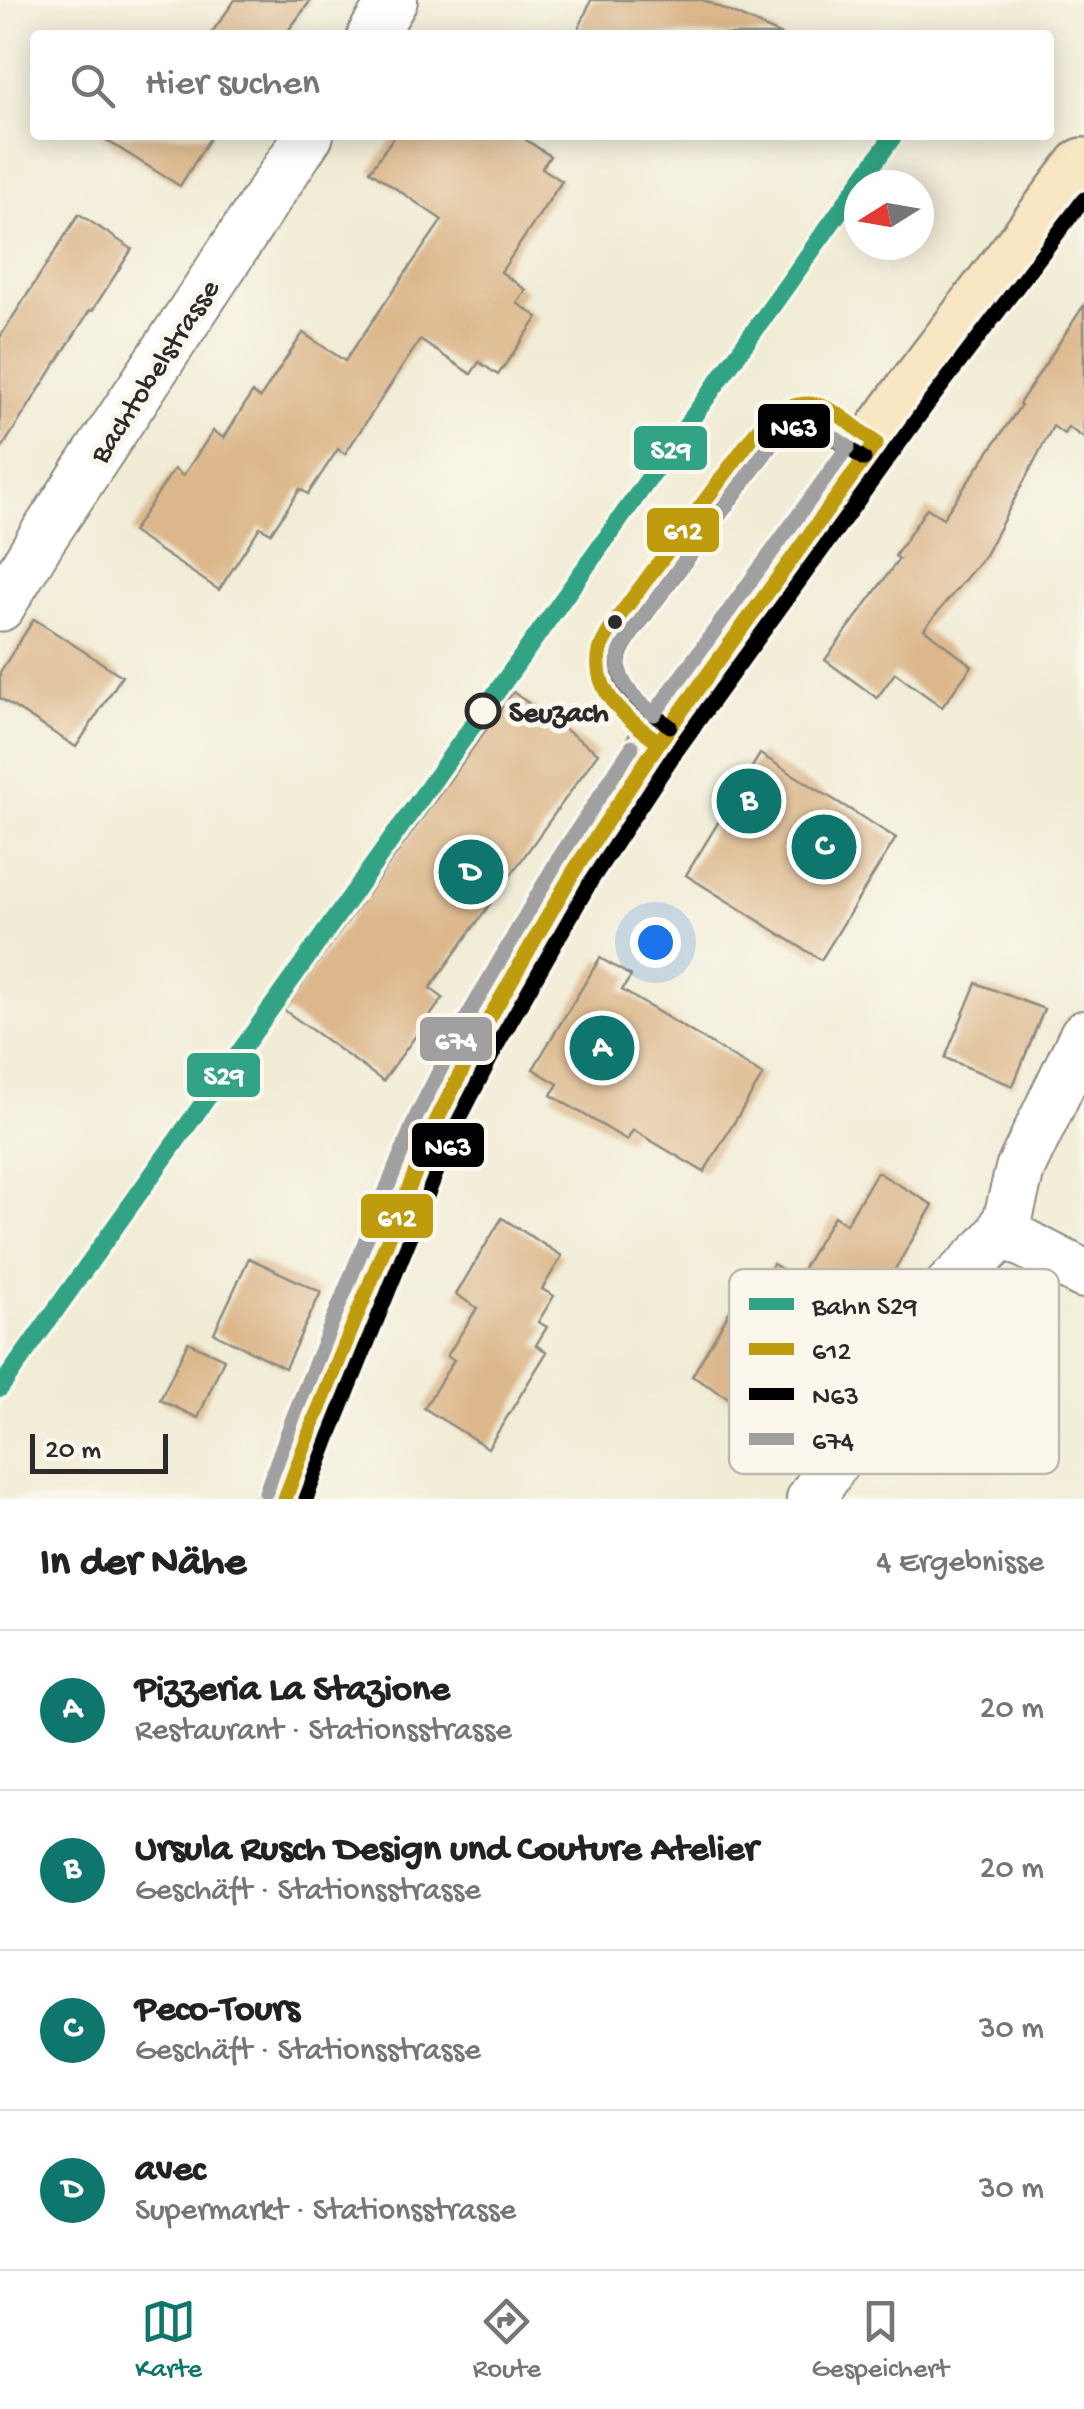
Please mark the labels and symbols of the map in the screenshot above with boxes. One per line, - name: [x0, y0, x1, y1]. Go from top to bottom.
- north arrow: [844, 170, 934, 260]
- street label: Bachtobelstrasse: [84, 274, 230, 472]
- line badge: N63: [756, 402, 832, 450]
- text: N63: [770, 414, 818, 447]
- line badge: S29: [632, 424, 709, 472]
- text: S29: [651, 436, 691, 469]
- line badge: 612: [645, 506, 721, 554]
- text: 612: [663, 517, 703, 550]
- unlabelled marker: [605, 612, 625, 632]
- marker: Seuzach: [466, 694, 500, 728]
- place label: Seuzach: [509, 698, 609, 733]
- pin: B: [716, 764, 782, 838]
- pin: C: [792, 810, 856, 884]
- pin: D: [438, 834, 504, 910]
- your location: [630, 917, 681, 968]
- pin: A: [570, 1010, 634, 1086]
- line badge: 674: [418, 1015, 494, 1063]
- text: 674: [435, 1027, 478, 1060]
- line badge: S29: [185, 1051, 262, 1099]
- text: S29: [204, 1062, 244, 1095]
- line badge: N63: [410, 1121, 486, 1169]
- text: N63: [424, 1133, 472, 1166]
- line badge: 612: [359, 1192, 435, 1240]
- text: 612: [377, 1204, 417, 1237]
- legend: [729, 1269, 1059, 1474]
- text: Bahn S29: [811, 1292, 918, 1325]
- text: 612: [812, 1337, 851, 1370]
- text: N63: [812, 1382, 859, 1415]
- text: 674: [812, 1427, 854, 1460]
- scale bar: [30, 1429, 168, 1474]

